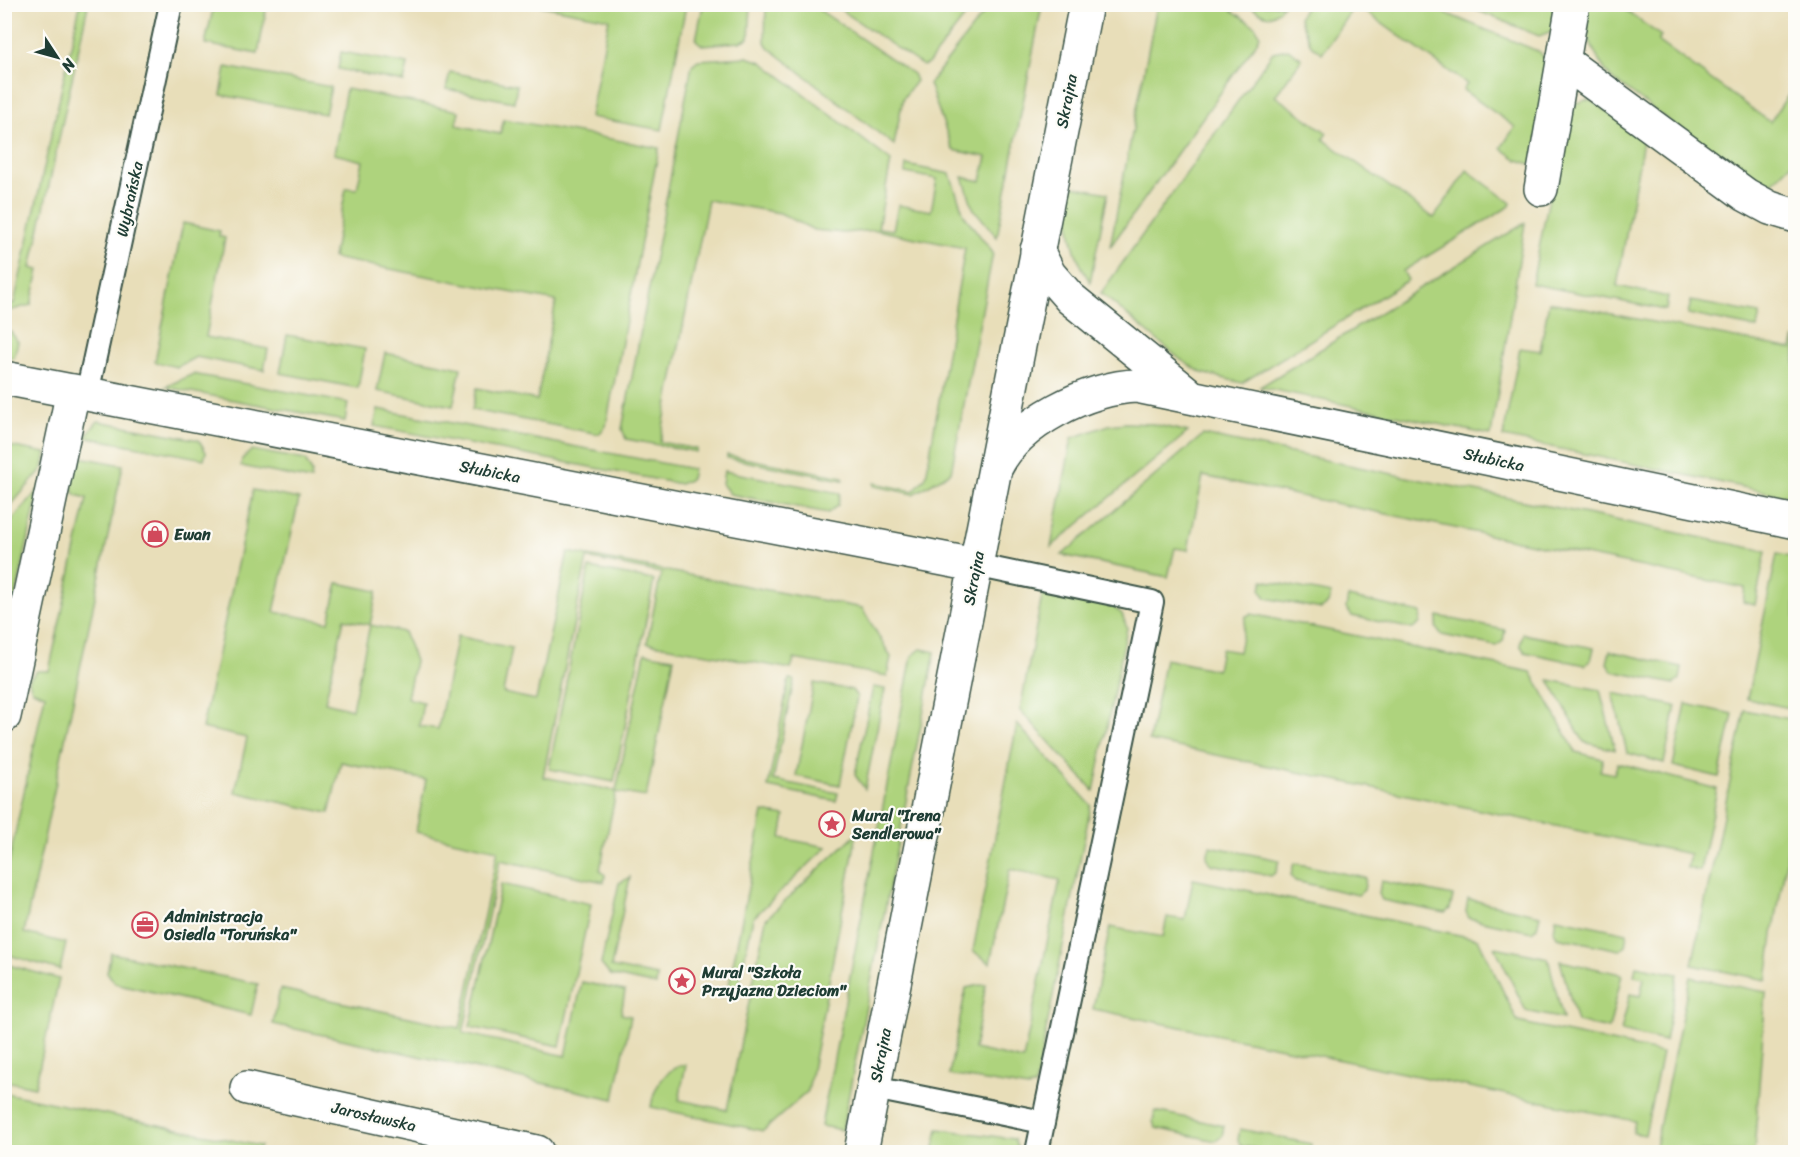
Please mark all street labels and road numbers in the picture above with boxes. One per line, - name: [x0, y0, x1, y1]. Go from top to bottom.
- street label: Skrajna: [1047, 71, 1086, 131]
- street label: Wybrańska: [107, 158, 152, 239]
- street label: Słubicka: [1461, 439, 1527, 480]
- street label: Słubicka: [457, 451, 523, 492]
- street label: Skrajna: [954, 548, 993, 608]
- street label: Skrajna: [861, 1025, 900, 1085]
- street label: Jarosławska: [328, 1092, 419, 1140]

